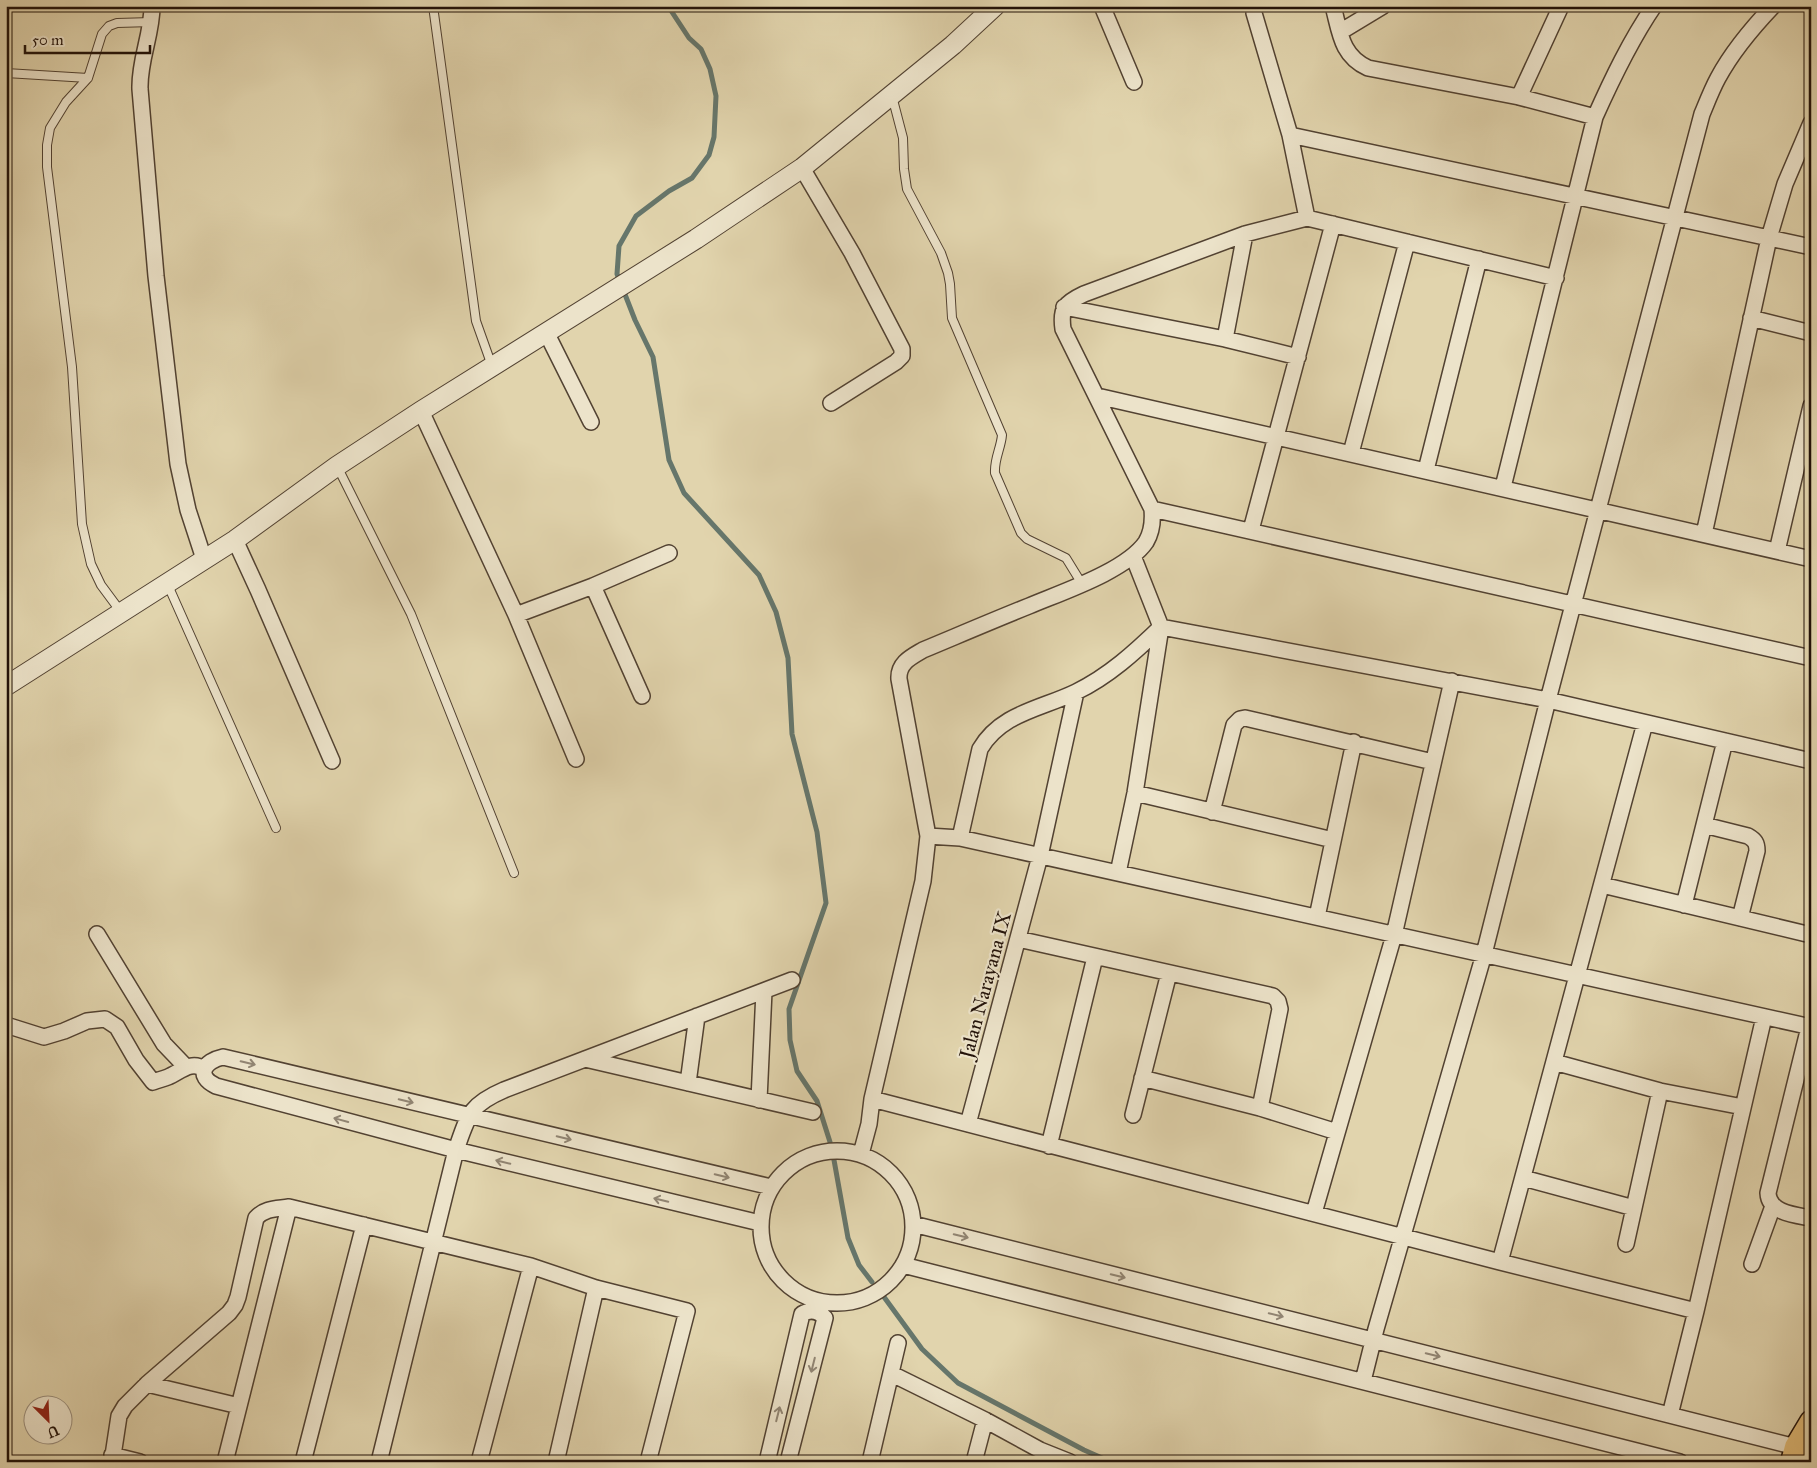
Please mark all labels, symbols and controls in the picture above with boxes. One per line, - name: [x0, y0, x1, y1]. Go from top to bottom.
- scale bar: [25, 22, 150, 54]
- text: 50 m: [32, 31, 64, 49]
- street label: Jalan Narayana IX: [953, 908, 1017, 1063]
- one-way arrow: [239, 1059, 255, 1068]
- one-way arrow: [397, 1097, 413, 1106]
- one-way arrow: [334, 1114, 350, 1124]
- one-way arrow: [556, 1134, 572, 1143]
- one-way arrow: [496, 1157, 512, 1166]
- one-way arrow: [714, 1172, 730, 1181]
- one-way arrow: [654, 1195, 670, 1204]
- one-way arrow: [952, 1232, 968, 1241]
- one-way arrow: [1110, 1271, 1126, 1281]
- one-way arrow: [1267, 1311, 1283, 1321]
- one-way arrow: [1425, 1351, 1441, 1360]
- one-way arrow: [808, 1357, 817, 1373]
- north arrow: [22, 1396, 72, 1446]
- one-way arrow: [774, 1407, 783, 1423]
- text: U: [44, 1421, 62, 1442]

